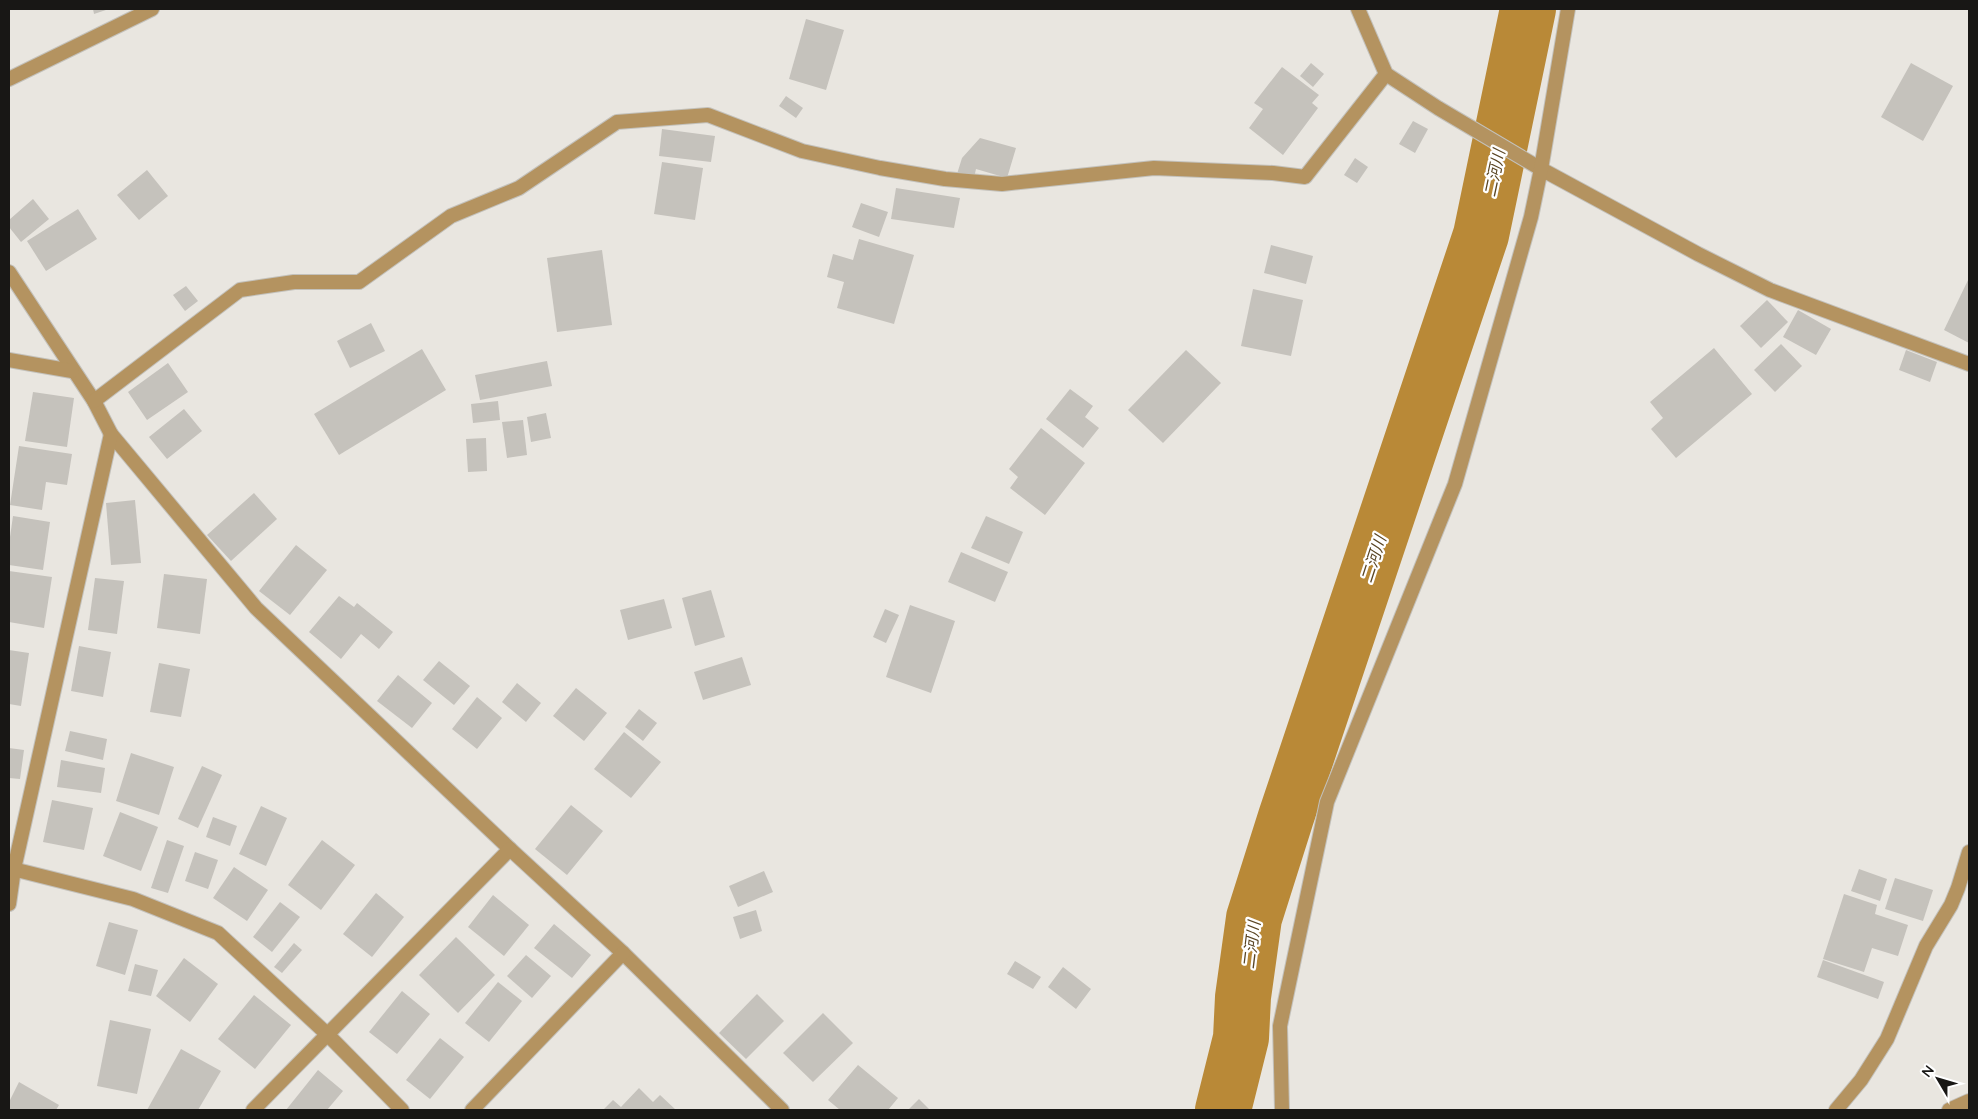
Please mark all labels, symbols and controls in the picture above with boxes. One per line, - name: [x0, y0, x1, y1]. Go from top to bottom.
- water label: 二河川: [1479, 145, 1509, 199]
- water label: 二河川: [1356, 531, 1391, 585]
- water label: 二河川: [1238, 918, 1264, 970]
- north arrow: [1913, 1054, 1963, 1104]
- text: N: [1917, 1061, 1938, 1081]

